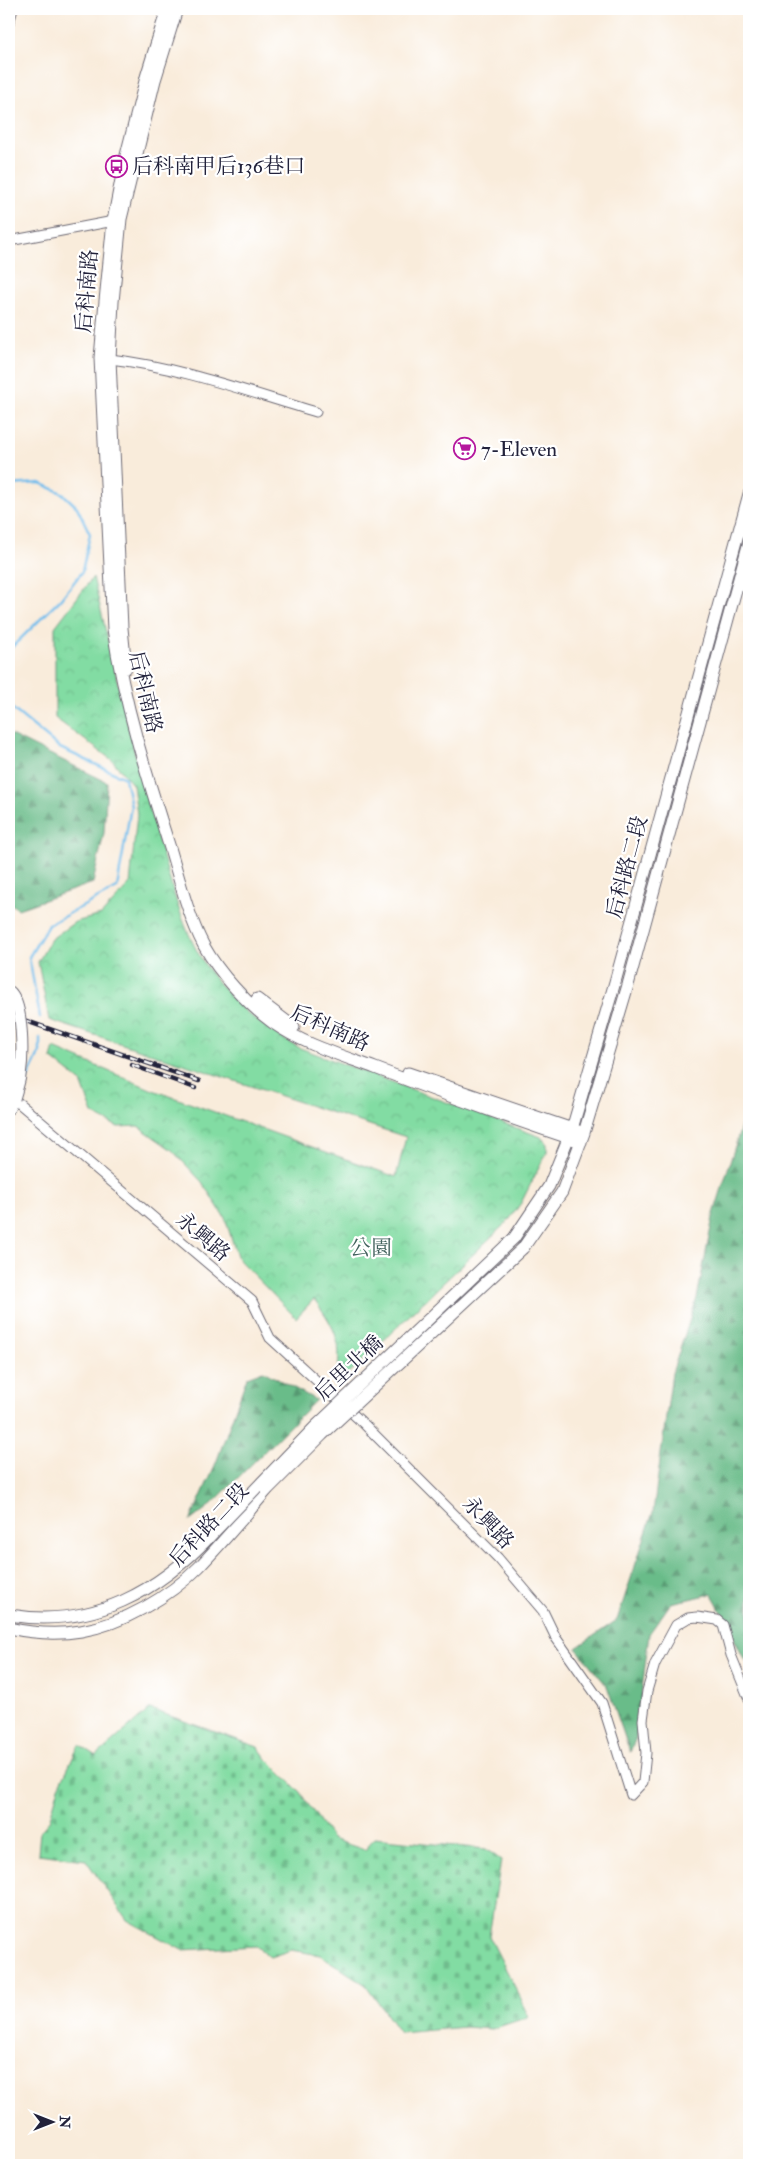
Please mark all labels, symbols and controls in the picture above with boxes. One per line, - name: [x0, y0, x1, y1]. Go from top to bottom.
- place label: 后科南甲后136巷口: [132, 153, 305, 180]
- bus stop icon: 后科南甲后136巷口: [104, 154, 128, 178]
- street label: 后科南路: [70, 248, 104, 334]
- place label: 7-Eleven: [481, 436, 557, 463]
- supermarket icon: 7-Eleven: [453, 437, 477, 461]
- street label: 后科南路: [122, 648, 168, 736]
- street label: 后科路二段: [600, 813, 654, 921]
- street label: 后科南路: [286, 999, 374, 1057]
- street label: 永興路: [170, 1206, 236, 1268]
- park label: 公園: [350, 1235, 392, 1262]
- street label: 后里北橋: [309, 1329, 389, 1407]
- street label: 后科路二段: [163, 1477, 255, 1573]
- street label: 永興路: [456, 1491, 520, 1555]
- north arrow: [28, 2096, 78, 2146]
- text: N: [56, 2115, 73, 2129]

